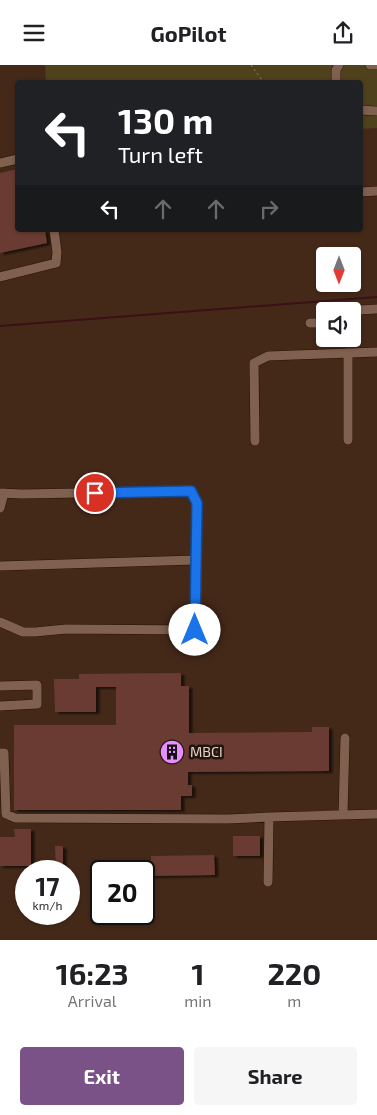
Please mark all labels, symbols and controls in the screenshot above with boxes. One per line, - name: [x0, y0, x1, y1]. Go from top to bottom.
- icon: menu: [20, 19, 48, 47]
- icon: share: [329, 19, 357, 47]
- text: GoPilot: [150, 20, 227, 46]
- text: 130 m: [118, 99, 213, 141]
- icon: left: [35, 100, 100, 165]
- text: Turn left: [118, 141, 203, 167]
- icon: left: [96, 195, 124, 223]
- icon: ahead: [149, 195, 177, 223]
- icon: ahead: [202, 195, 230, 223]
- icon: right: [255, 195, 283, 223]
- north arrow: [316, 247, 361, 293]
- map controls: [316, 247, 361, 347]
- button: sound: [316, 302, 361, 347]
- pin: [74, 472, 116, 514]
- icon: arrive: [81, 479, 109, 507]
- position arrow: [168, 603, 220, 655]
- building icon: MBCI: [159, 739, 185, 765]
- place label: MBCI: [190, 743, 223, 760]
- speed limit sign: 20: [90, 860, 155, 925]
- text: 17: [35, 871, 60, 901]
- text: km/h: [33, 898, 62, 912]
- text: 16:23: [56, 955, 129, 991]
- text: 1: [192, 955, 204, 991]
- text: 220: [267, 955, 321, 991]
- text: Arrival: [68, 991, 117, 1010]
- text: min: [184, 991, 212, 1010]
- text: m: [287, 991, 301, 1010]
- button: Exit: [20, 1047, 184, 1105]
- button: Share: [194, 1047, 357, 1105]

